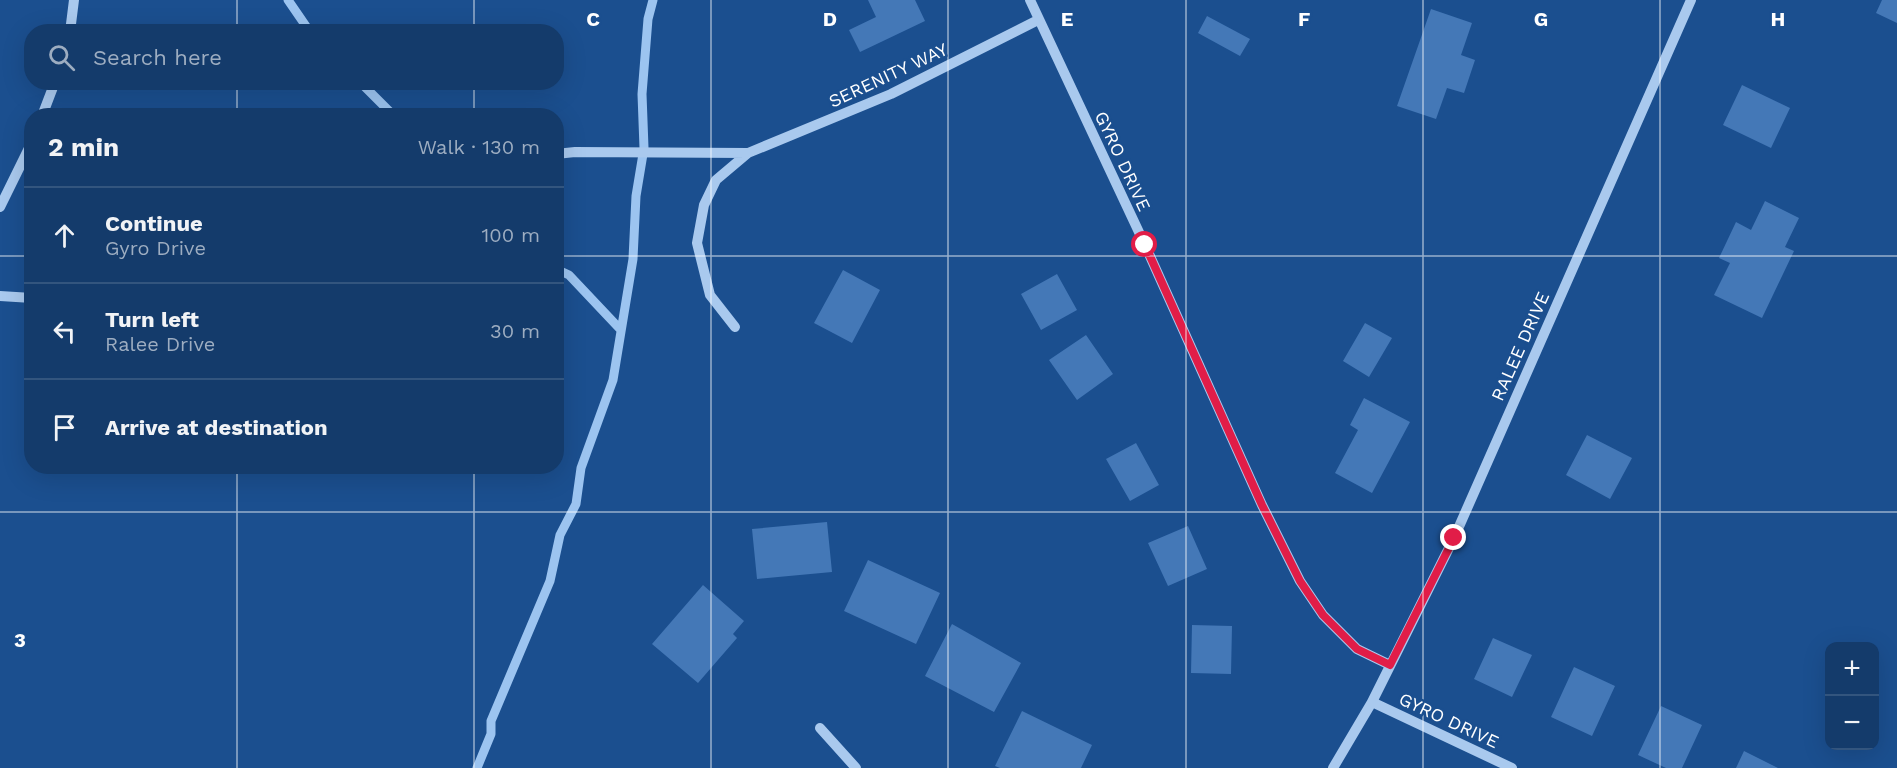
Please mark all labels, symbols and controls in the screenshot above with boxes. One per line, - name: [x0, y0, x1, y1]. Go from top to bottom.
- text: C: [586, 7, 600, 31]
- text: D: [823, 7, 837, 31]
- text: E: [1061, 7, 1073, 31]
- text: F: [1298, 7, 1310, 31]
- text: G: [1534, 7, 1548, 31]
- text: H: [1771, 7, 1785, 31]
- search box: [24, 24, 564, 90]
- street label: SERENITY WAY: [825, 38, 951, 112]
- icon: search: [45, 41, 78, 74]
- text: Search here: [93, 45, 222, 70]
- street label: GYRO DRIVE: [1091, 108, 1155, 214]
- text: 2 min: [48, 132, 119, 162]
- text: Walk · 130 m: [418, 135, 540, 159]
- text: Continue: [105, 211, 203, 236]
- icon: ahead: [48, 219, 81, 252]
- text: 100 m: [481, 223, 540, 247]
- route start: [1131, 231, 1157, 257]
- text: Gyro Drive: [105, 236, 206, 260]
- street label: RALEE DRIVE: [1487, 288, 1553, 404]
- text: Turn left: [105, 307, 199, 332]
- icon: left: [48, 315, 81, 348]
- text: 30 m: [490, 319, 540, 343]
- text: Ralee Drive: [105, 332, 215, 356]
- icon: arrive: [48, 411, 81, 444]
- text: Arrive at destination: [105, 415, 328, 440]
- route end: [1440, 524, 1466, 550]
- text: 3: [14, 628, 26, 652]
- map controls: [1825, 642, 1879, 750]
- button: +: [1825, 642, 1879, 696]
- street label: GYRO DRIVE: [1396, 688, 1502, 752]
- button: −: [1825, 696, 1879, 750]

